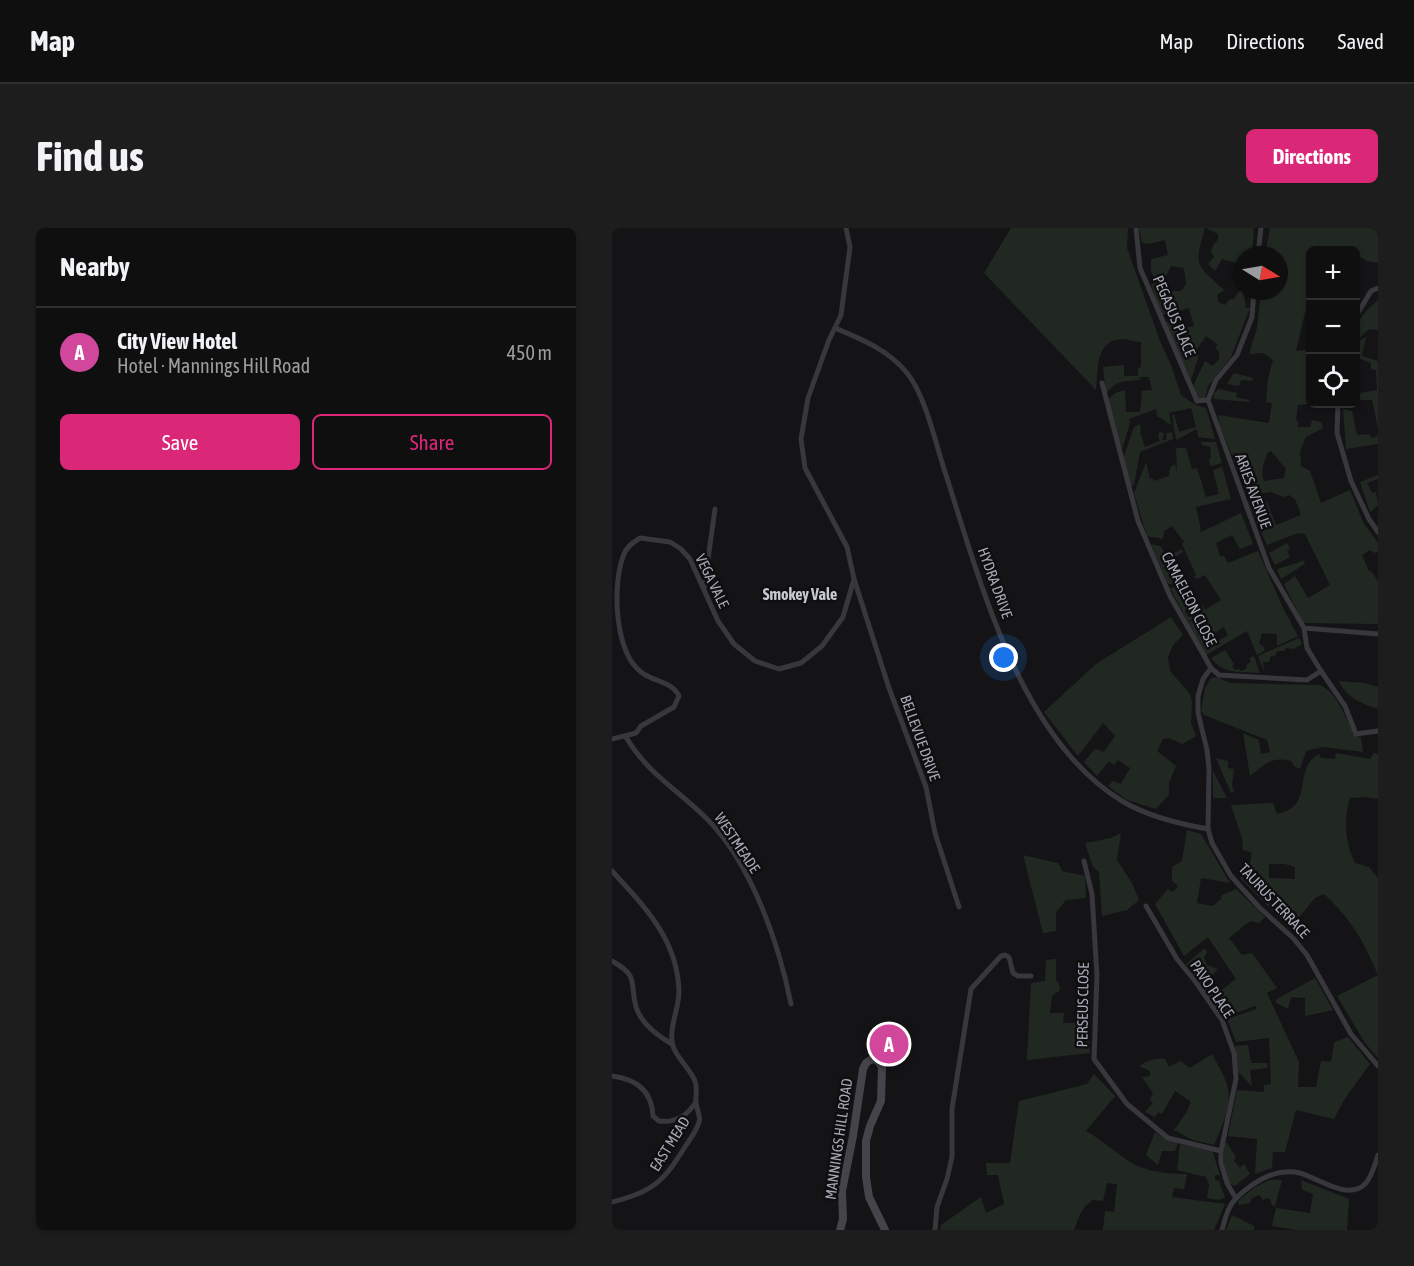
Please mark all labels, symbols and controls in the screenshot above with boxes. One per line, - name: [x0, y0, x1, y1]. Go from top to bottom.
- text: Map: [30, 25, 75, 57]
- text: Map: [1159, 29, 1193, 53]
- text: Directions: [1226, 29, 1305, 53]
- text: Saved: [1338, 29, 1384, 53]
- button: Directions: [1246, 129, 1378, 183]
- text: Find us: [36, 132, 144, 180]
- north arrow: [1234, 246, 1288, 300]
- map controls: [1306, 246, 1360, 408]
- button: +: [1306, 246, 1360, 300]
- text: Nearby: [60, 252, 130, 282]
- street label: PEGASUS PLACE: [1150, 273, 1199, 359]
- button: −: [1306, 300, 1360, 354]
- text: City View Hotel: [117, 328, 237, 354]
- text: A: [75, 341, 84, 364]
- text: 450 m: [507, 341, 552, 364]
- text: Hotel · Mannings Hill Road: [117, 354, 310, 377]
- button: locate: [1306, 354, 1360, 408]
- button: Save: [60, 414, 300, 470]
- button: Share: [312, 414, 552, 470]
- street label: ARIES AVENUE: [1232, 451, 1275, 531]
- street label: HYDRA DRIVE: [975, 545, 1016, 621]
- street label: CAMAELEON CLOSE: [1158, 549, 1221, 649]
- street label: VEGA VALE: [692, 551, 733, 611]
- district label: Smokey Vale: [763, 585, 837, 603]
- your location: [989, 643, 1018, 672]
- street label: BELLEVUE DRIVE: [897, 693, 944, 783]
- street label: WESTMEADE: [711, 809, 764, 876]
- street label: TAURUS TERRACE: [1236, 860, 1314, 942]
- street label: PAVO PLACE: [1187, 957, 1238, 1021]
- street label: PERSEUS CLOSE: [1073, 962, 1092, 1048]
- pin: A: [870, 1022, 908, 1066]
- street label: MANNINGS HILL ROAD: [822, 1077, 855, 1201]
- street label: EAST MEAD: [646, 1113, 693, 1174]

